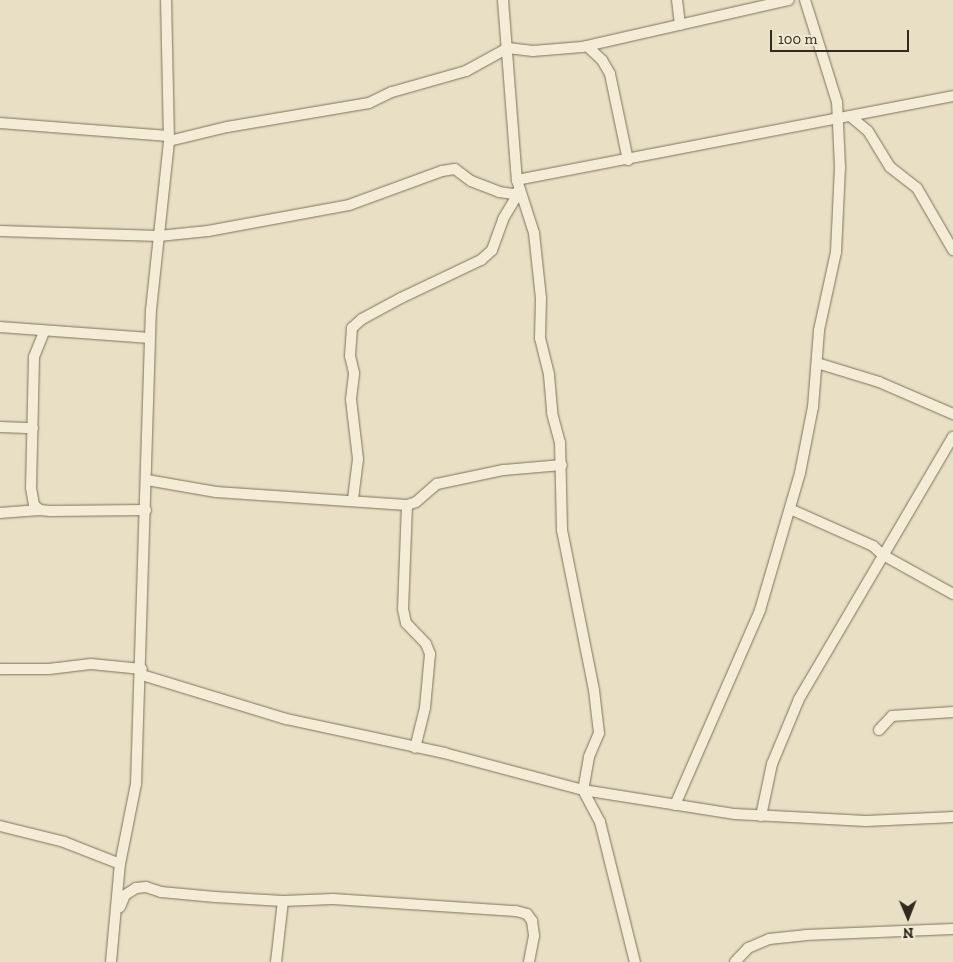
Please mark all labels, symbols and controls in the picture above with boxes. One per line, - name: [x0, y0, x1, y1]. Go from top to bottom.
- scale bar: [773, 20, 912, 52]
- text: 100 m: [778, 30, 817, 48]
- north arrow: [883, 892, 933, 942]
- text: N: [903, 924, 914, 941]

